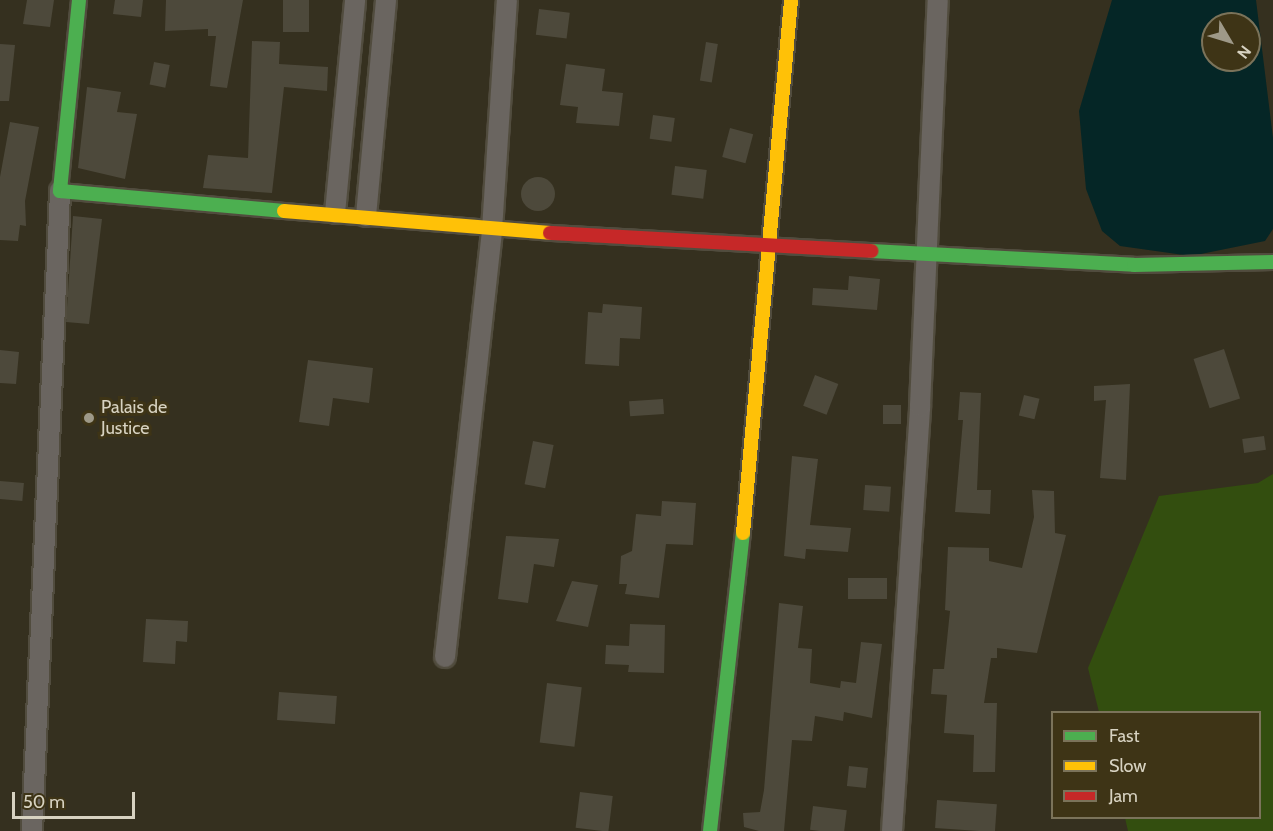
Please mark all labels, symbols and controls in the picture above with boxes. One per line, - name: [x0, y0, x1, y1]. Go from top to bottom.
- north arrow: [1201, 12, 1261, 72]
- text: N: [1233, 42, 1255, 62]
- place label: Palais de Justice: [101, 397, 167, 440]
- marker: Palais de Justice: [82, 411, 96, 425]
- legend: [1051, 711, 1261, 819]
- text: Fast: [1109, 725, 1140, 747]
- text: Slow: [1109, 755, 1146, 777]
- scale bar: [15, 780, 138, 818]
- text: Jam: [1109, 785, 1138, 807]
- text: 50 m: [23, 791, 65, 813]

